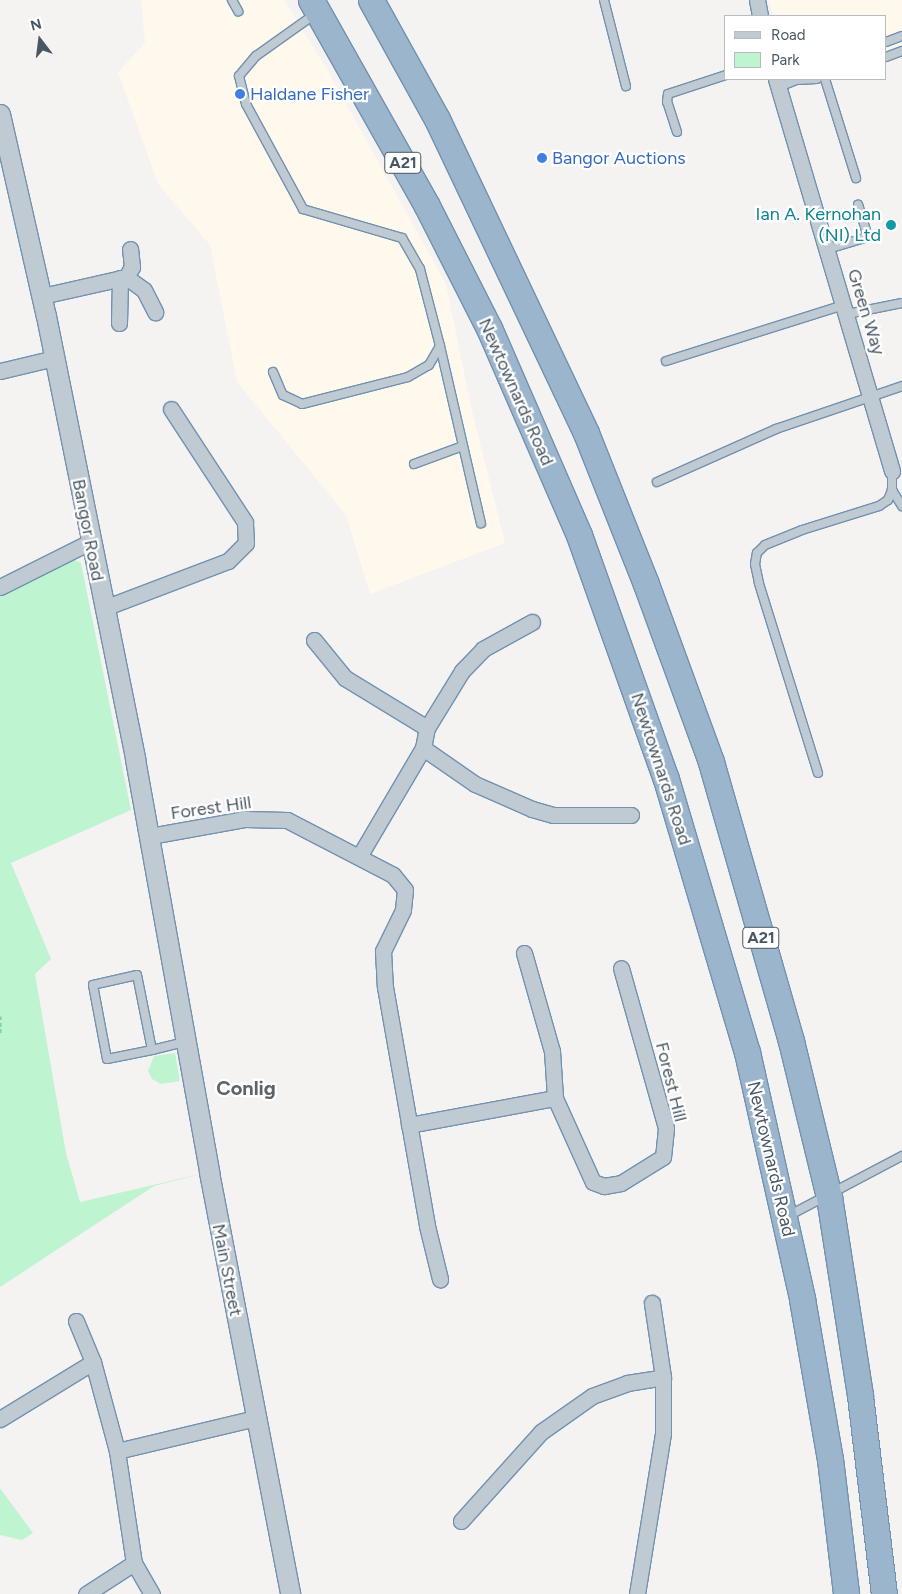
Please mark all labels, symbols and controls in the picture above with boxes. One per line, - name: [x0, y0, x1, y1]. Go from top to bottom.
- north arrow: [15, 15, 65, 65]
- text: N: [29, 15, 43, 35]
- legend: [724, 15, 887, 80]
- text: Road: [771, 26, 806, 44]
- text: Park: [771, 51, 800, 69]
- place label: Haldane Fisher: [250, 83, 369, 105]
- marker: Haldane Fisher: [234, 88, 246, 100]
- place label: Bangor Auctions: [552, 147, 686, 169]
- road number: A21: [384, 150, 422, 177]
- marker: Bangor Auctions: [536, 152, 548, 164]
- place label: Ian A. Kernohan (NI) Ltd: [756, 204, 881, 246]
- marker: Ian A. Kernohan (NI) Ltd: [885, 219, 897, 231]
- street label: Green Way: [843, 266, 889, 358]
- street label: Newtownards Road: [474, 315, 558, 469]
- street label: Bangor Road: [68, 477, 108, 583]
- street label: Newtownards Road: [626, 690, 696, 848]
- street label: Forest Hill: [169, 792, 253, 824]
- road number: A21: [742, 924, 780, 951]
- street label: Forest Hill: [651, 1040, 691, 1124]
- district label: Conlig: [216, 1076, 276, 1100]
- street label: Newtownards Road: [743, 1079, 799, 1239]
- street label: Main Street: [207, 1222, 247, 1318]

